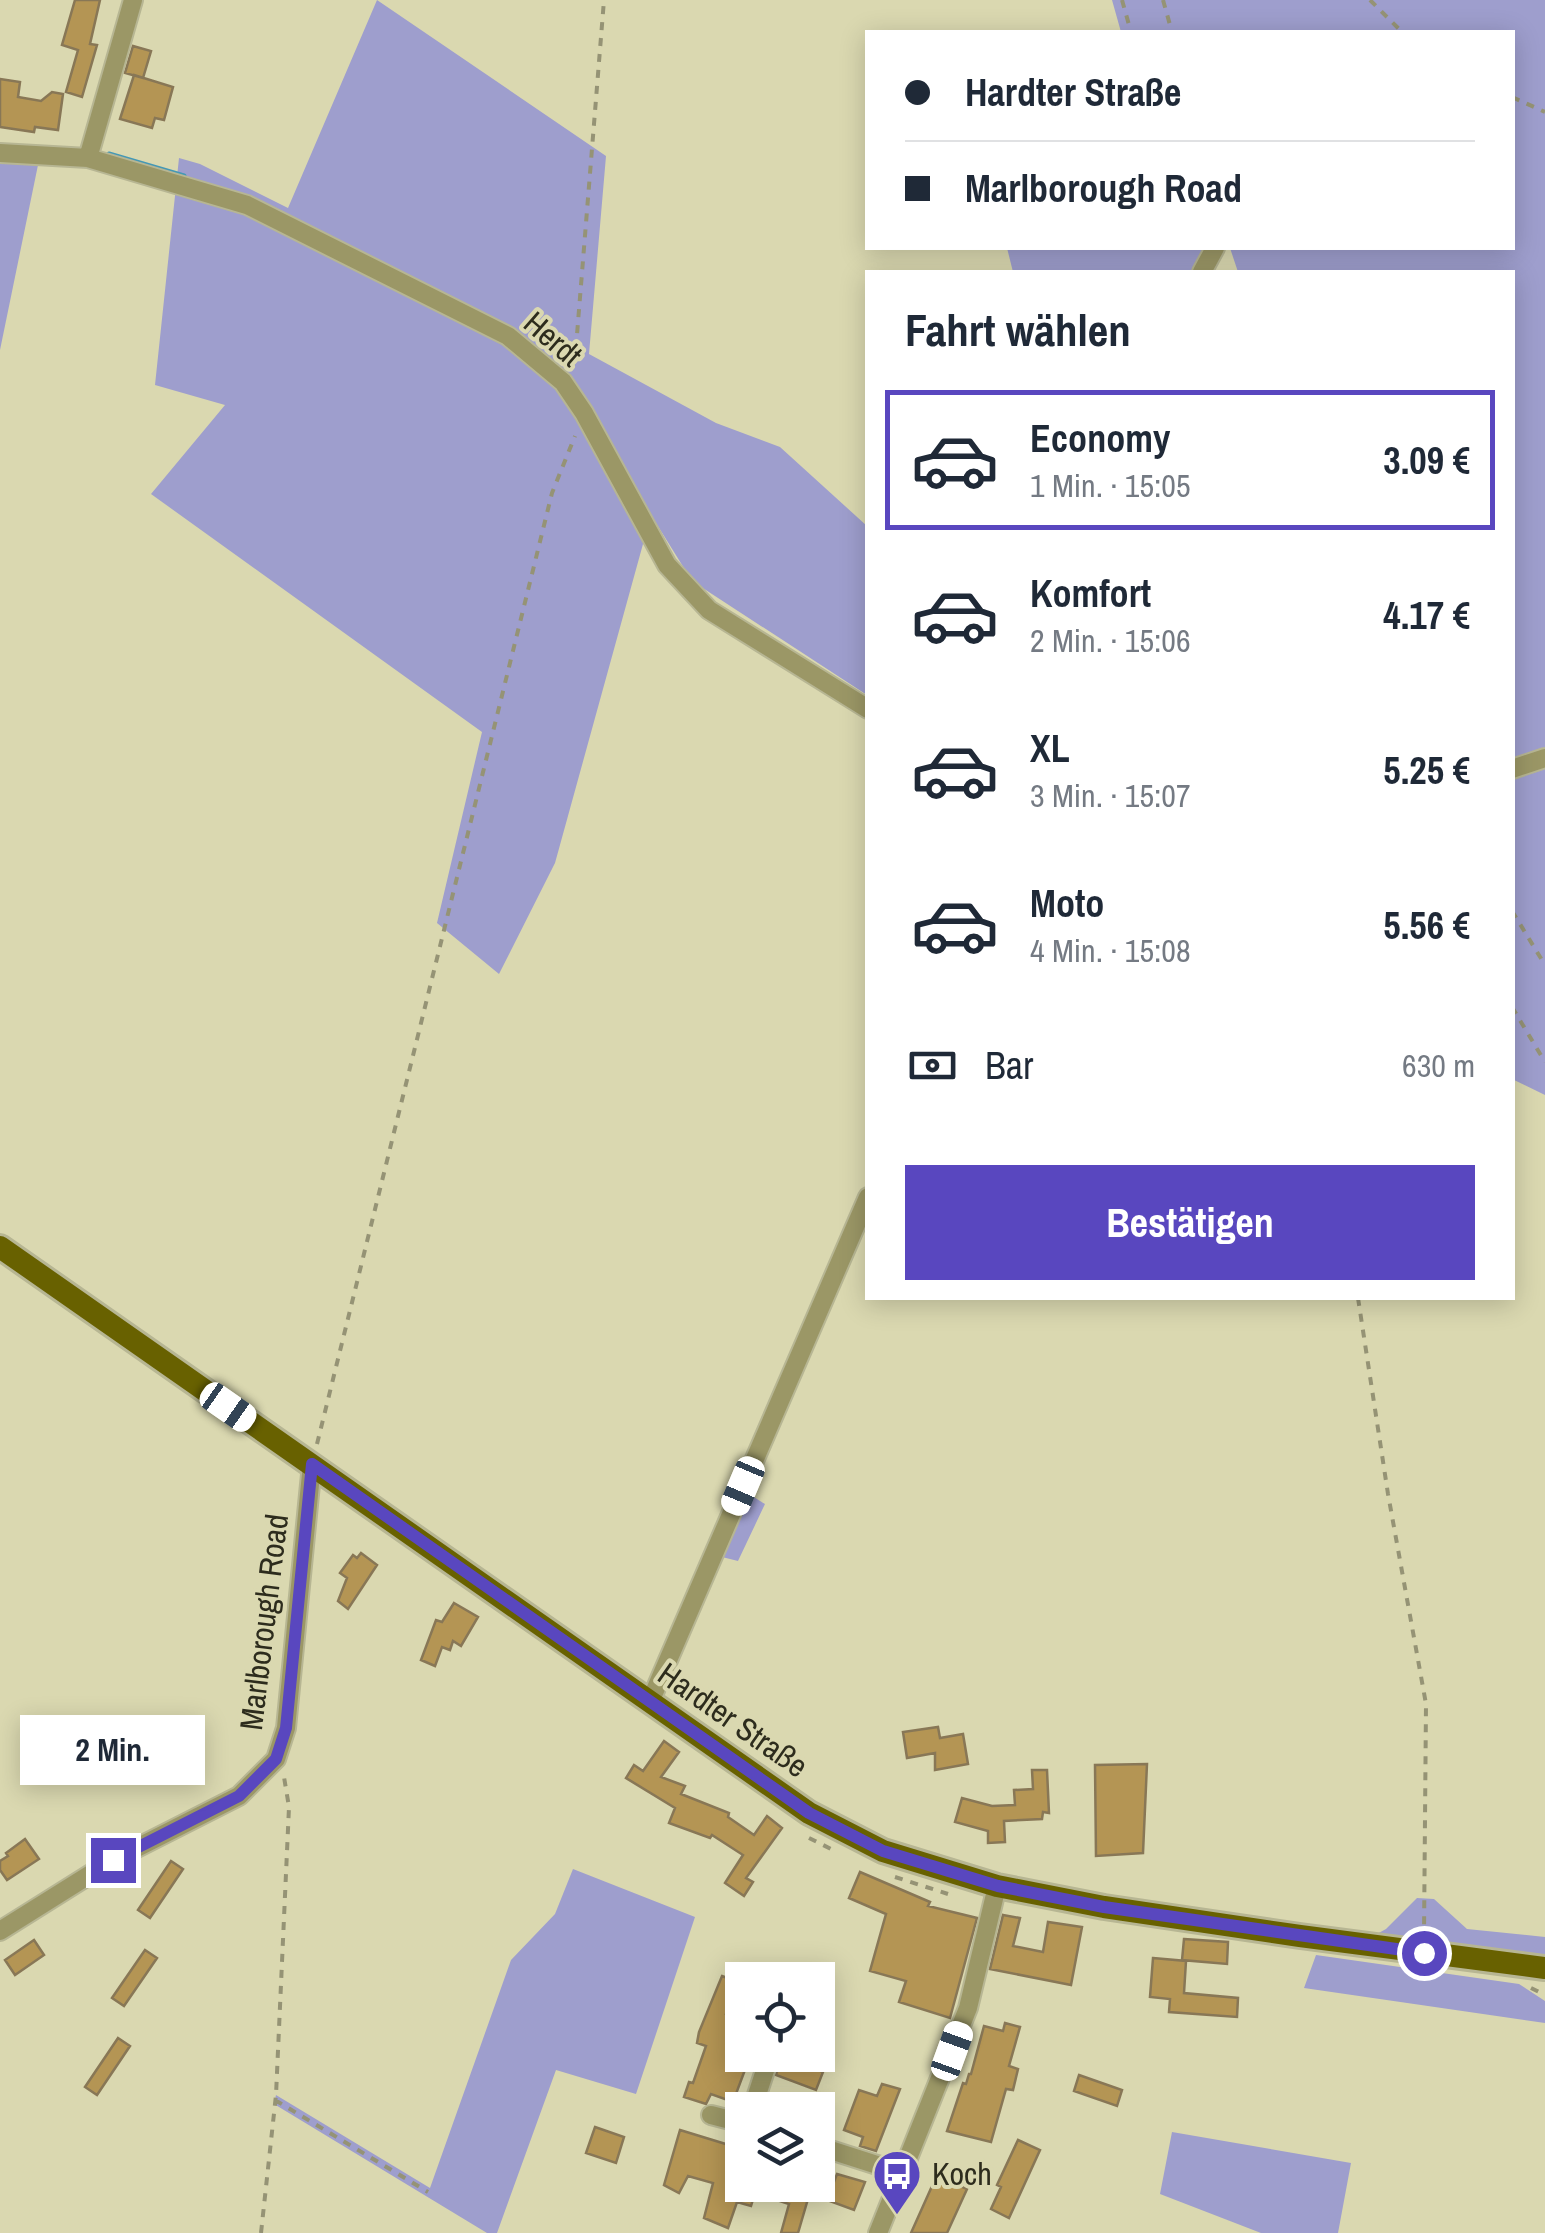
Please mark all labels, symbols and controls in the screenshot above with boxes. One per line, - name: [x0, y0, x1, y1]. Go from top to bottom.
- text: Hardter Straße: [965, 67, 1181, 118]
- text: Marlborough Road: [965, 163, 1242, 214]
- text: Fahrt wählen: [905, 299, 1131, 360]
- street label: Herdt: [515, 301, 592, 376]
- text: Economy: [1030, 413, 1170, 464]
- icon: car: [910, 415, 1000, 505]
- text: 3.09 €: [1383, 435, 1470, 486]
- text: 1 Min. · 15:05: [1030, 464, 1190, 507]
- text: Komfort: [1030, 568, 1151, 619]
- icon: car: [910, 570, 1000, 660]
- text: 4.17 €: [1383, 590, 1470, 641]
- text: 2 Min. · 15:06: [1030, 619, 1190, 662]
- text: XL: [1030, 723, 1070, 774]
- icon: car: [910, 725, 1000, 815]
- text: 5.25 €: [1383, 745, 1470, 796]
- text: 3 Min. · 15:07: [1030, 774, 1190, 817]
- text: Moto: [1030, 878, 1104, 929]
- icon: car: [910, 880, 1000, 970]
- text: 5.56 €: [1383, 900, 1470, 951]
- text: 4 Min. · 15:08: [1030, 929, 1190, 972]
- icon: cash: [905, 1038, 960, 1093]
- text: Bar: [985, 1040, 1034, 1091]
- text: 630 m: [1402, 1044, 1475, 1087]
- button: Bestätigen: [905, 1165, 1475, 1280]
- car: [195, 1378, 261, 1436]
- car: [717, 1453, 769, 1519]
- street label: Marlborough Road: [229, 1511, 298, 1732]
- street label: Hardter Straße: [650, 1652, 817, 1787]
- callout: 2 Min.: [21, 1715, 206, 1785]
- text: 2 Min.: [75, 1728, 150, 1771]
- route end: [91, 1838, 136, 1883]
- route start: [1402, 1931, 1447, 1976]
- map controls: [725, 1962, 835, 2202]
- button: locate: [725, 1962, 835, 2072]
- car: [928, 2018, 976, 2084]
- button: layers: [725, 2092, 835, 2202]
- bus stop icon: Koch: [871, 2148, 923, 2216]
- place label: Koch: [932, 2152, 992, 2195]

